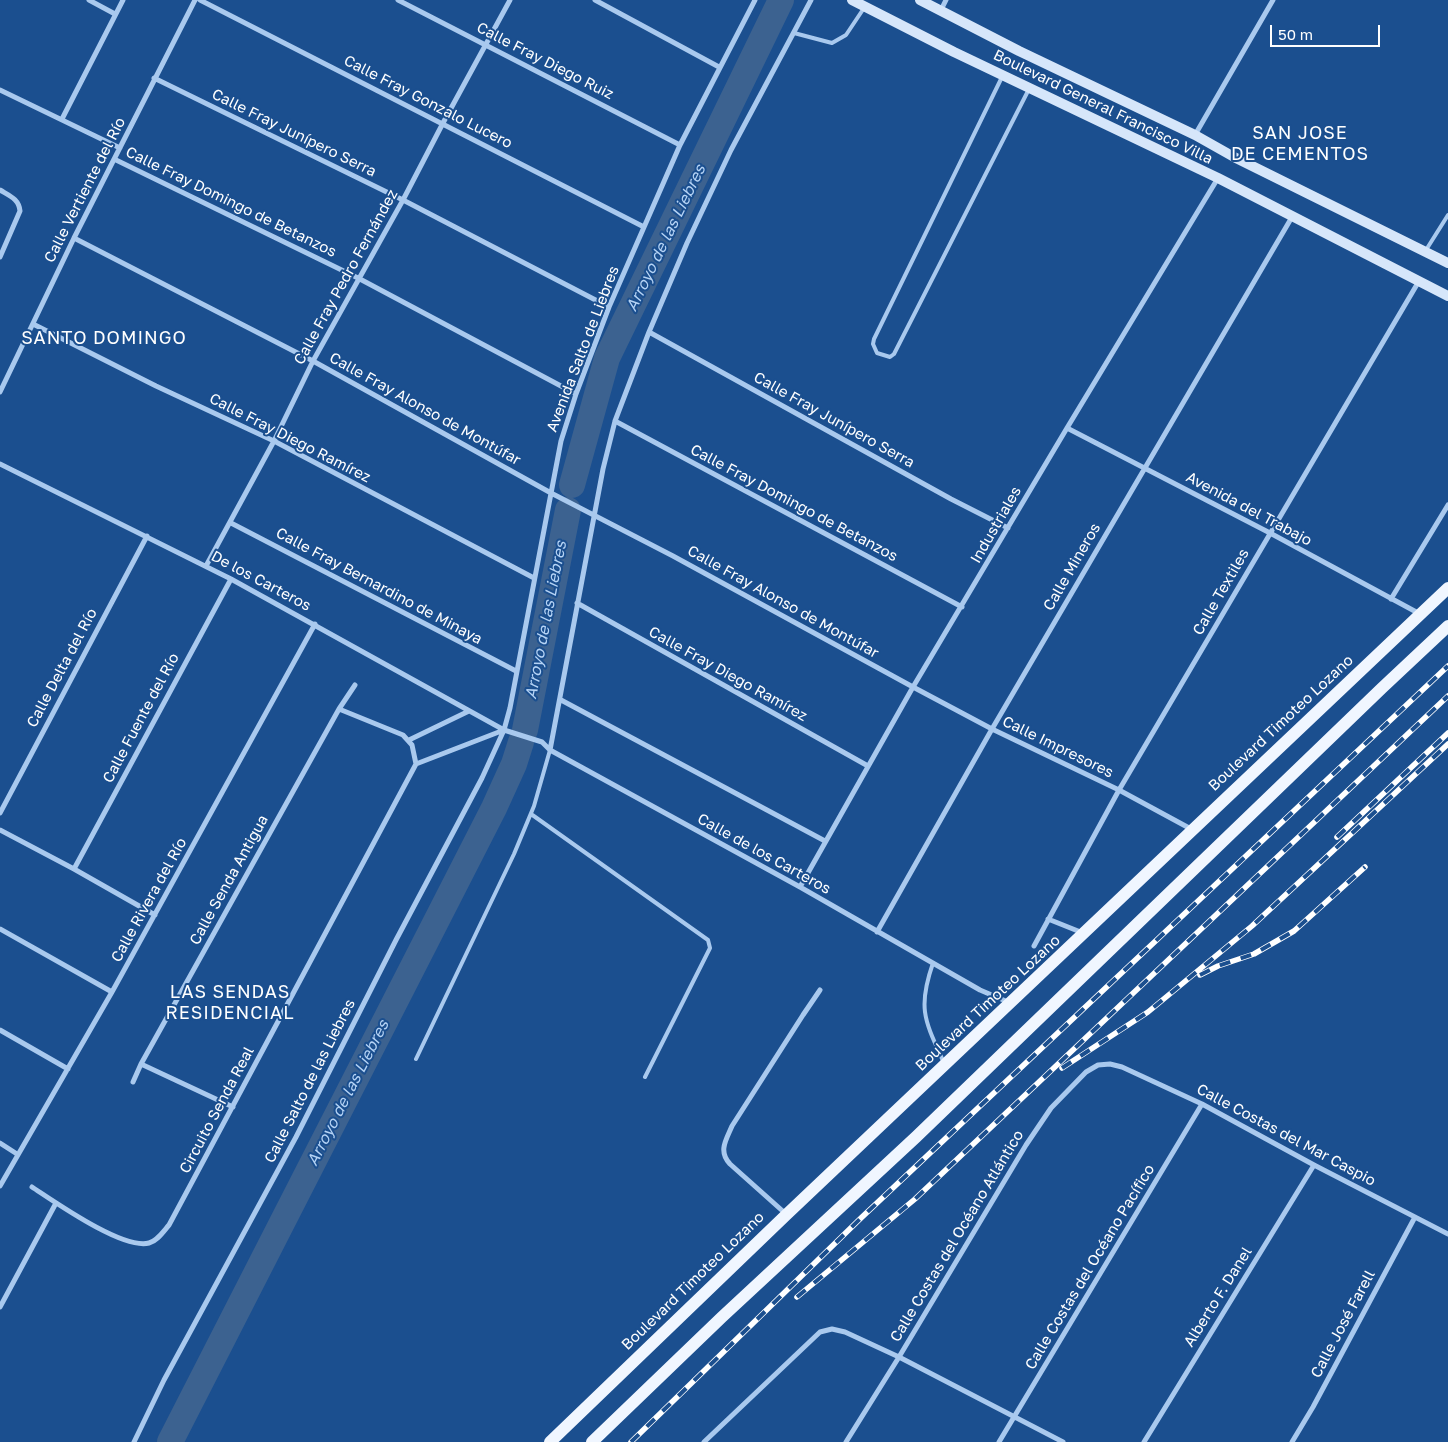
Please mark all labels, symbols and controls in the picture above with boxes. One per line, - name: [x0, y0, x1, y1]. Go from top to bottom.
- scale bar: [1273, 15, 1383, 47]
- street label: Calle Fray Diego Ruiz: [473, 19, 617, 103]
- text: 50 m: [1278, 25, 1313, 43]
- street label: Boulevard General Francisco Villa: [990, 46, 1216, 168]
- street label: Calle Fray Gonzalo Lucero: [341, 52, 515, 152]
- street label: Calle Fray Junípero Serra: [209, 85, 379, 181]
- street label: Calle Vertiente del Río: [41, 114, 129, 266]
- district label: SAN JOSE DE CEMENTOS: [1230, 122, 1370, 164]
- street label: Calle Fray Domingo de Betanzos: [123, 143, 339, 261]
- water label: Arroyo de las Liebres: [622, 162, 710, 314]
- street label: Calle Fray Pedro Fernández: [290, 186, 402, 368]
- street label: Avenida Salto de Liebres: [543, 263, 623, 435]
- district label: SANTO DOMINGO: [20, 327, 188, 349]
- street label: Calle Fray Alonso de Montúfar: [326, 349, 524, 469]
- street label: Calle Fray Junípero Serra: [751, 368, 917, 472]
- street label: Calle Fray Diego Ramírez: [206, 389, 374, 487]
- street label: Calle Fray Domingo de Betanzos: [687, 441, 901, 565]
- street label: Avenida del Trabajo: [1183, 468, 1315, 550]
- street label: Industriales: [967, 483, 1025, 567]
- street label: Calle Mineros: [1040, 520, 1104, 614]
- street label: Calle Fray Bernardino de Minaya: [273, 524, 485, 648]
- water label: Arroyo de las Liebres: [521, 539, 571, 701]
- street label: Calle Fray Alonso de Montúfar: [684, 542, 882, 662]
- street label: Calle Textiles: [1189, 546, 1253, 638]
- street label: De los Carteros: [208, 547, 314, 615]
- street label: Calle Delta del Río: [23, 605, 101, 731]
- street label: Calle Fray Diego Ramírez: [646, 623, 810, 725]
- street label: Calle Fuente del Río: [99, 650, 183, 786]
- street label: Boulevard Timoteo Lozano: [1205, 651, 1357, 795]
- street label: Calle Impresores: [999, 712, 1117, 782]
- street label: Calle de los Carteros: [694, 810, 834, 898]
- street label: Calle Senda Antigua: [186, 812, 272, 948]
- street label: Calle Rivera del Río: [107, 835, 191, 965]
- street label: Boulevard Timoteo Lozano: [912, 931, 1064, 1075]
- district label: LAS SENDAS RESIDENCIAL: [164, 981, 296, 1024]
- street label: Calle Salto de las Liebres: [261, 996, 359, 1166]
- water label: Arroyo de las Liebres: [303, 1017, 393, 1169]
- street label: Circuito Senda Real: [176, 1044, 258, 1176]
- street label: Calle Costas del Mar Caspio: [1193, 1080, 1379, 1190]
- street label: Calle Costas del Océano Atlántico: [887, 1127, 1027, 1345]
- street label: Calle Costas del Océano Pacífico: [1021, 1161, 1159, 1373]
- street label: Boulevard Timoteo Lozano: [618, 1208, 768, 1354]
- street label: Alberto F. Danel: [1180, 1244, 1256, 1350]
- street label: Calle José Farell: [1307, 1267, 1379, 1381]

